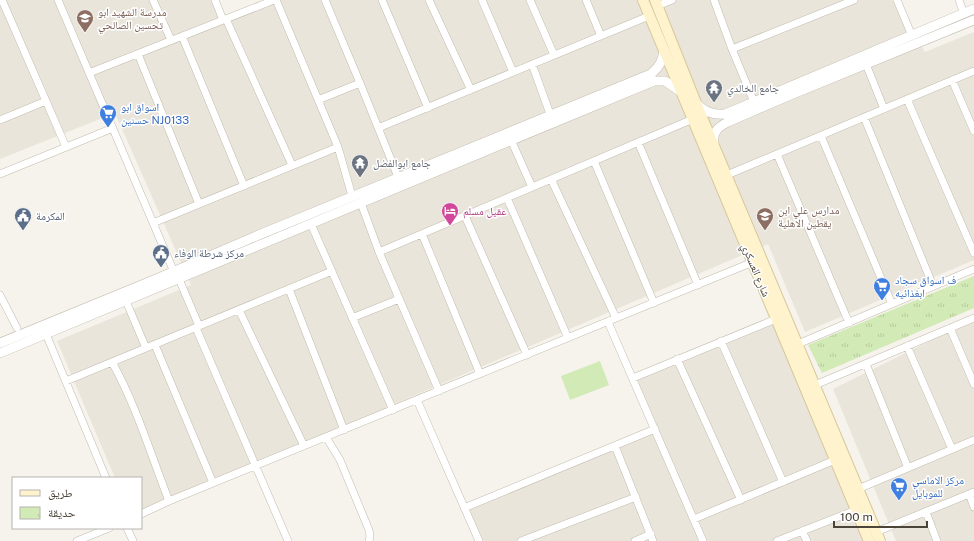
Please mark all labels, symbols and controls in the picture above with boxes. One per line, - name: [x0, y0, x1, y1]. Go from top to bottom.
- place label: مدرسة الشهيد ابو تحسين الصالحي: [98, 6, 166, 34]
- school or university icon: مدرسة الشهيد ابو تحسين الصالحي: [75, 8, 95, 33]
- temple icon: جامع الخالدي: [704, 78, 724, 103]
- place label: جامع الخالدي: [727, 82, 779, 97]
- place label: اسواق ابو حسنين NJ0133: [121, 101, 189, 127]
- supermarket icon: اسواق ابو حسنين NJ0133: [98, 103, 118, 128]
- temple icon: جامع ابوالفضل: [350, 153, 370, 178]
- place label: جامع ابوالفضل: [373, 157, 431, 170]
- hotel icon: عقيل مسلم: [440, 201, 460, 226]
- place label: مدارس علي ابن يقطين الاهلية: [778, 204, 839, 230]
- place label: عقيل مسلم: [463, 205, 507, 219]
- public building icon: المكرمة: [13, 206, 33, 231]
- school or university icon: مدارس علي ابن يقطين الاهلية: [755, 206, 775, 231]
- place label: المكرمة: [36, 210, 65, 222]
- street label: شارع العسكري: [737, 242, 773, 300]
- public building icon: مركز شرطة الوفاء: [151, 243, 171, 268]
- place label: مركز شرطة الوفاء: [174, 247, 244, 259]
- place label: ف اسواق سجاد ابغذائيه: [895, 274, 956, 299]
- supermarket icon: ف اسواق سجاد ابغذائيه: [872, 276, 892, 301]
- place label: مركز الاماسي للموبايل: [912, 474, 964, 500]
- supermarket icon: مركز الاماسي للموبايل: [889, 476, 909, 501]
- legend: [12, 477, 142, 529]
- text: طريق: [48, 486, 73, 500]
- scale bar: [834, 503, 927, 529]
- text: حديقة: [48, 506, 76, 520]
- text: 100 m: [840, 510, 873, 524]

